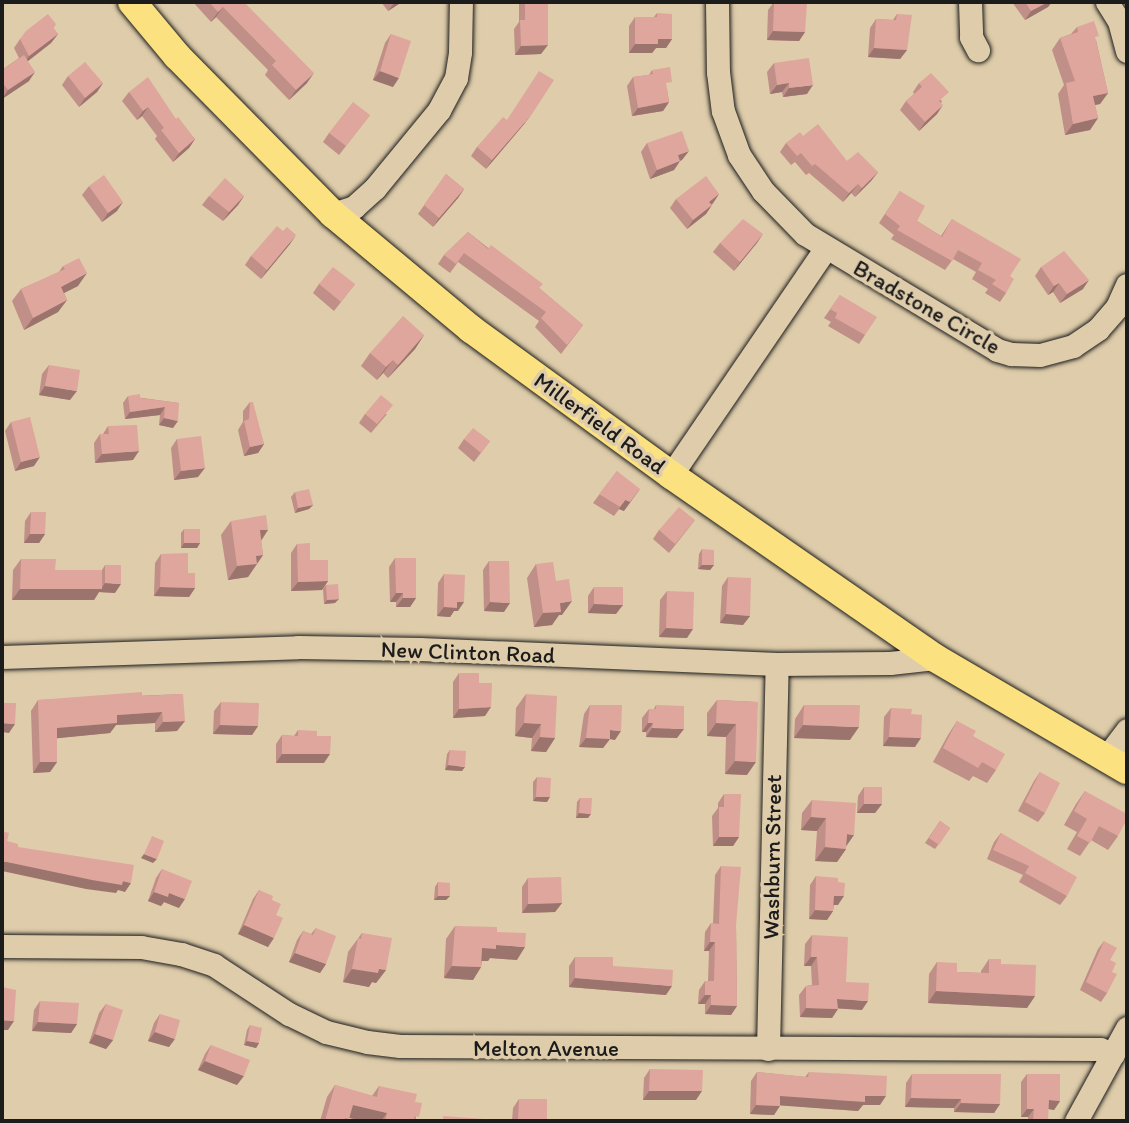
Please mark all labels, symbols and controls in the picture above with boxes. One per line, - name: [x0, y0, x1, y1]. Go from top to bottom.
- street label: Bradstone Circle: [849, 254, 1005, 360]
- street label: Millerfield Road: [529, 366, 671, 480]
- street label: New Clinton Road: [380, 635, 556, 669]
- street label: Washburn Street: [757, 774, 787, 940]
- street label: Melton Avenue: [473, 1034, 619, 1062]

